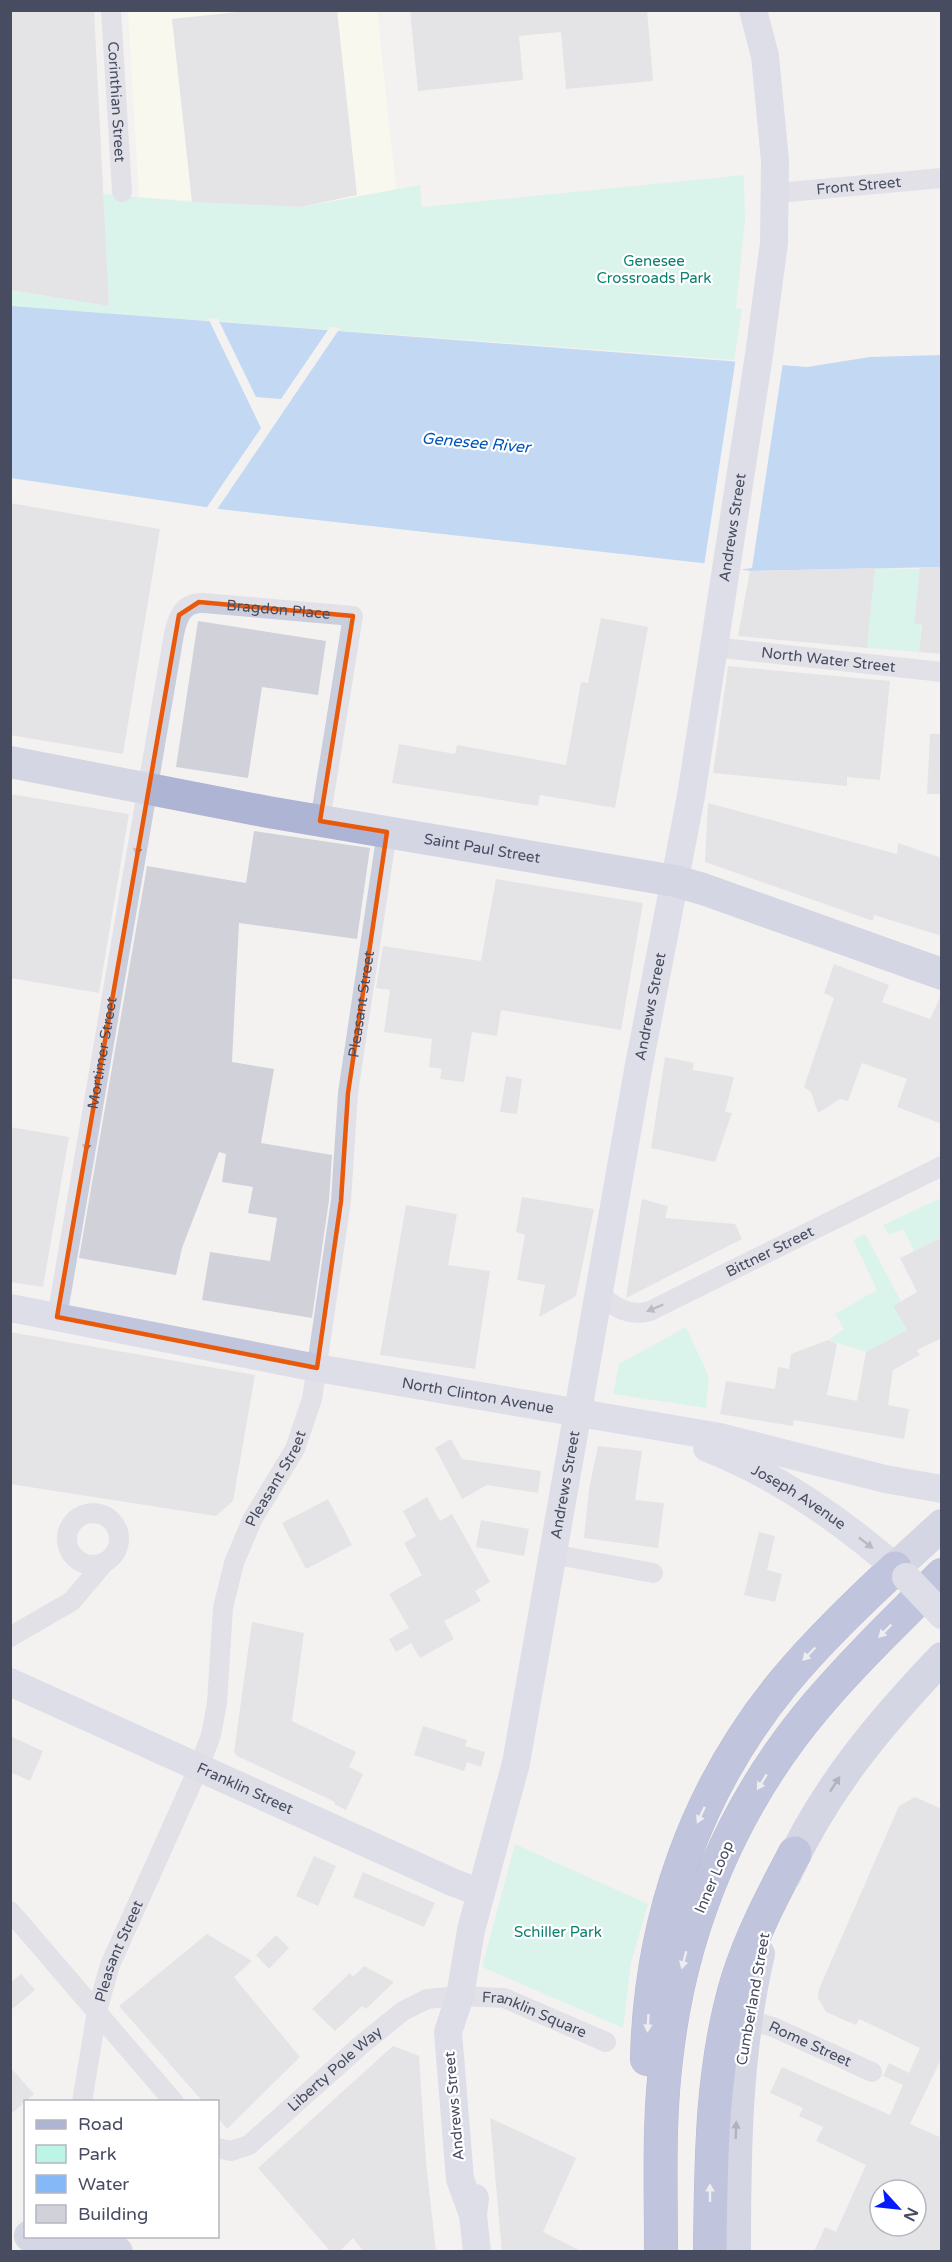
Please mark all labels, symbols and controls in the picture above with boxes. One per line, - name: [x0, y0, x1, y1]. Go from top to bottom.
- street label: Corinthian Street: [104, 41, 129, 163]
- street label: Front Street: [816, 173, 902, 198]
- park label: Genesee Crossroads Park: [596, 252, 712, 287]
- water label: Genesee River: [421, 428, 533, 458]
- street label: Andrews Street: [715, 472, 750, 583]
- street label: Bragdon Place: [226, 596, 331, 623]
- street label: North Water Street: [760, 643, 897, 676]
- street label: Saint Paul Street: [423, 830, 542, 867]
- one-way arrow: [134, 838, 143, 857]
- street label: Pleasant Street: [344, 949, 378, 1059]
- street label: Andrews Street: [631, 951, 670, 1062]
- street label: Mortimer Street: [84, 995, 121, 1110]
- one-way arrow: [83, 1133, 92, 1152]
- street label: Bittner Street: [723, 1222, 817, 1281]
- one-way arrow: [646, 1303, 664, 1313]
- street label: North Clinton Avenue: [400, 1374, 555, 1417]
- street label: Pleasant Street: [241, 1428, 310, 1529]
- street label: Andrews Street: [547, 1429, 583, 1540]
- street label: Joseph Avenue: [748, 1461, 849, 1533]
- one-way arrow: [858, 1537, 873, 1549]
- one-way arrow: [879, 1624, 893, 1638]
- one-way arrow: [803, 1646, 817, 1660]
- street label: Franklin Street: [194, 1759, 296, 1818]
- one-way arrow: [756, 1773, 767, 1790]
- one-way arrow: [829, 1776, 841, 1792]
- one-way arrow: [696, 1806, 705, 1823]
- street label: Inner Loop: [691, 1838, 737, 1916]
- street label: Pleasant Street: [91, 1897, 147, 2004]
- park label: Schiller Park: [514, 1923, 602, 1941]
- street label: Cumberland Street: [732, 1931, 774, 2067]
- one-way arrow: [679, 1951, 689, 1969]
- street label: Franklin Square: [482, 1988, 589, 2042]
- one-way arrow: [644, 2013, 653, 2032]
- street label: Rome Street: [766, 2017, 855, 2071]
- street label: Liberty Pole Way: [284, 2023, 386, 2115]
- street label: Andrews Street: [440, 2050, 468, 2161]
- legend: [24, 2100, 219, 2238]
- text: Road: [78, 2113, 123, 2135]
- one-way arrow: [731, 2121, 740, 2140]
- text: Park: [78, 2143, 117, 2165]
- text: Water: [78, 2173, 129, 2195]
- north arrow: [868, 2178, 928, 2238]
- one-way arrow: [705, 2184, 715, 2203]
- text: Building: [78, 2203, 148, 2225]
- text: N: [899, 2204, 922, 2225]

